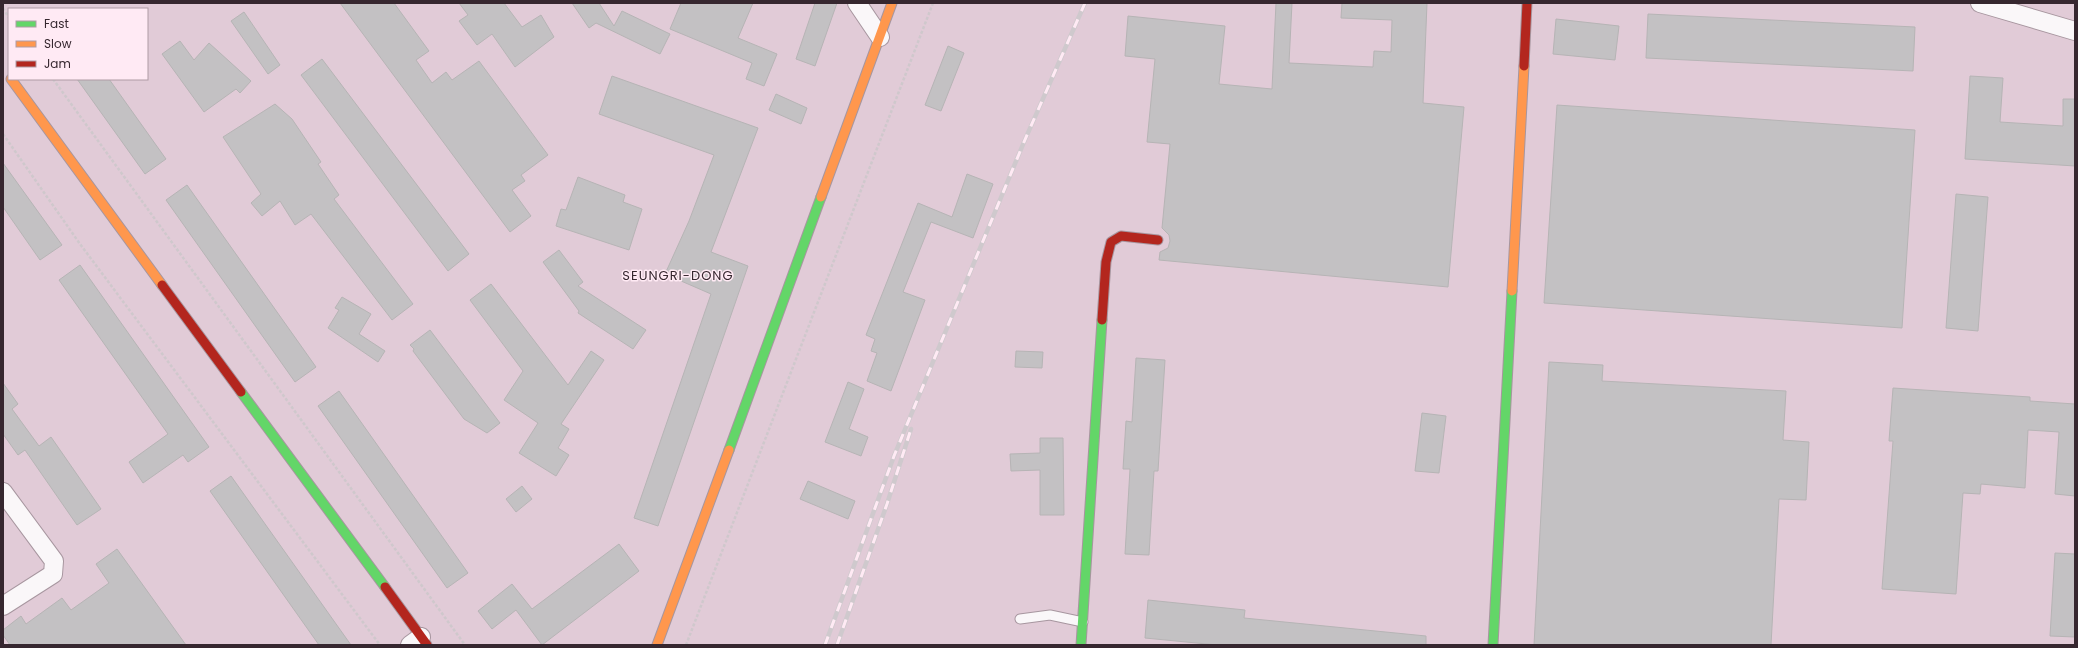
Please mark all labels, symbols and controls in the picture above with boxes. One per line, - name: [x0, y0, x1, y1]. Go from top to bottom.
- legend: [8, 8, 148, 80]
- text: Fast: [44, 15, 69, 32]
- text: Slow: [44, 35, 72, 52]
- text: Jam: [44, 55, 71, 72]
- district label: SEUNGRI-DONG: [622, 266, 734, 285]

